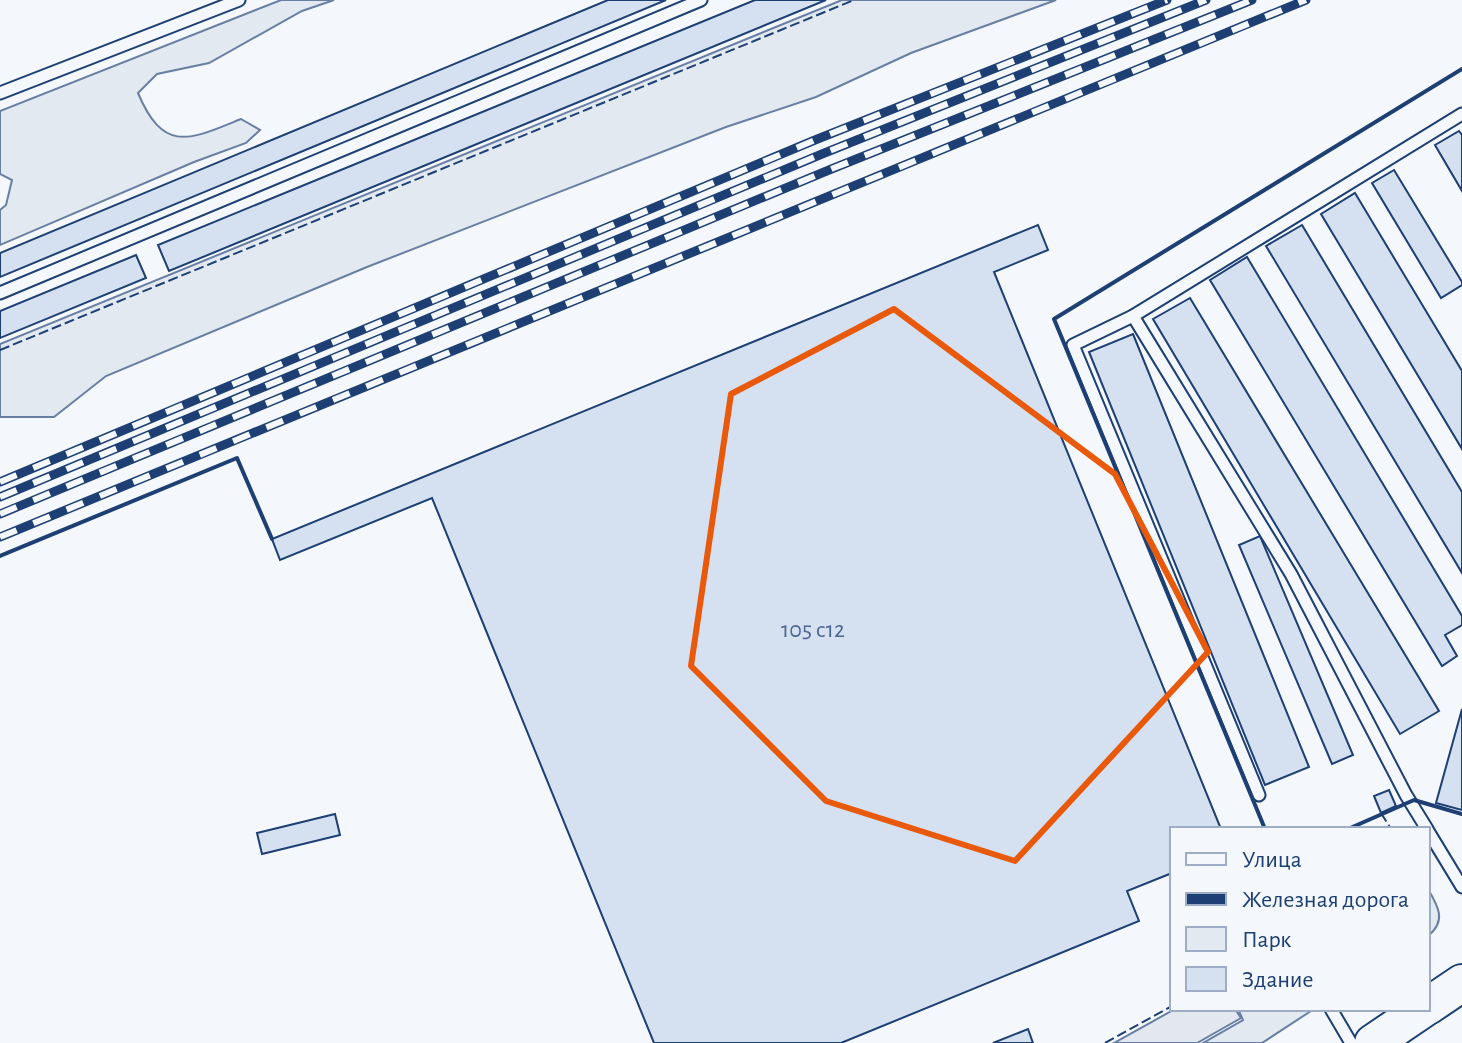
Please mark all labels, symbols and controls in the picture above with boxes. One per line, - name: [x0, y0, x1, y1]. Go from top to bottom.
- house number: 105 с12: [781, 618, 845, 642]
- legend: [1170, 827, 1430, 1011]
- text: Улица: [1242, 848, 1302, 872]
- text: Железная дорога: [1242, 888, 1409, 912]
- text: Парк: [1242, 928, 1291, 952]
- text: Здание: [1242, 968, 1313, 992]

